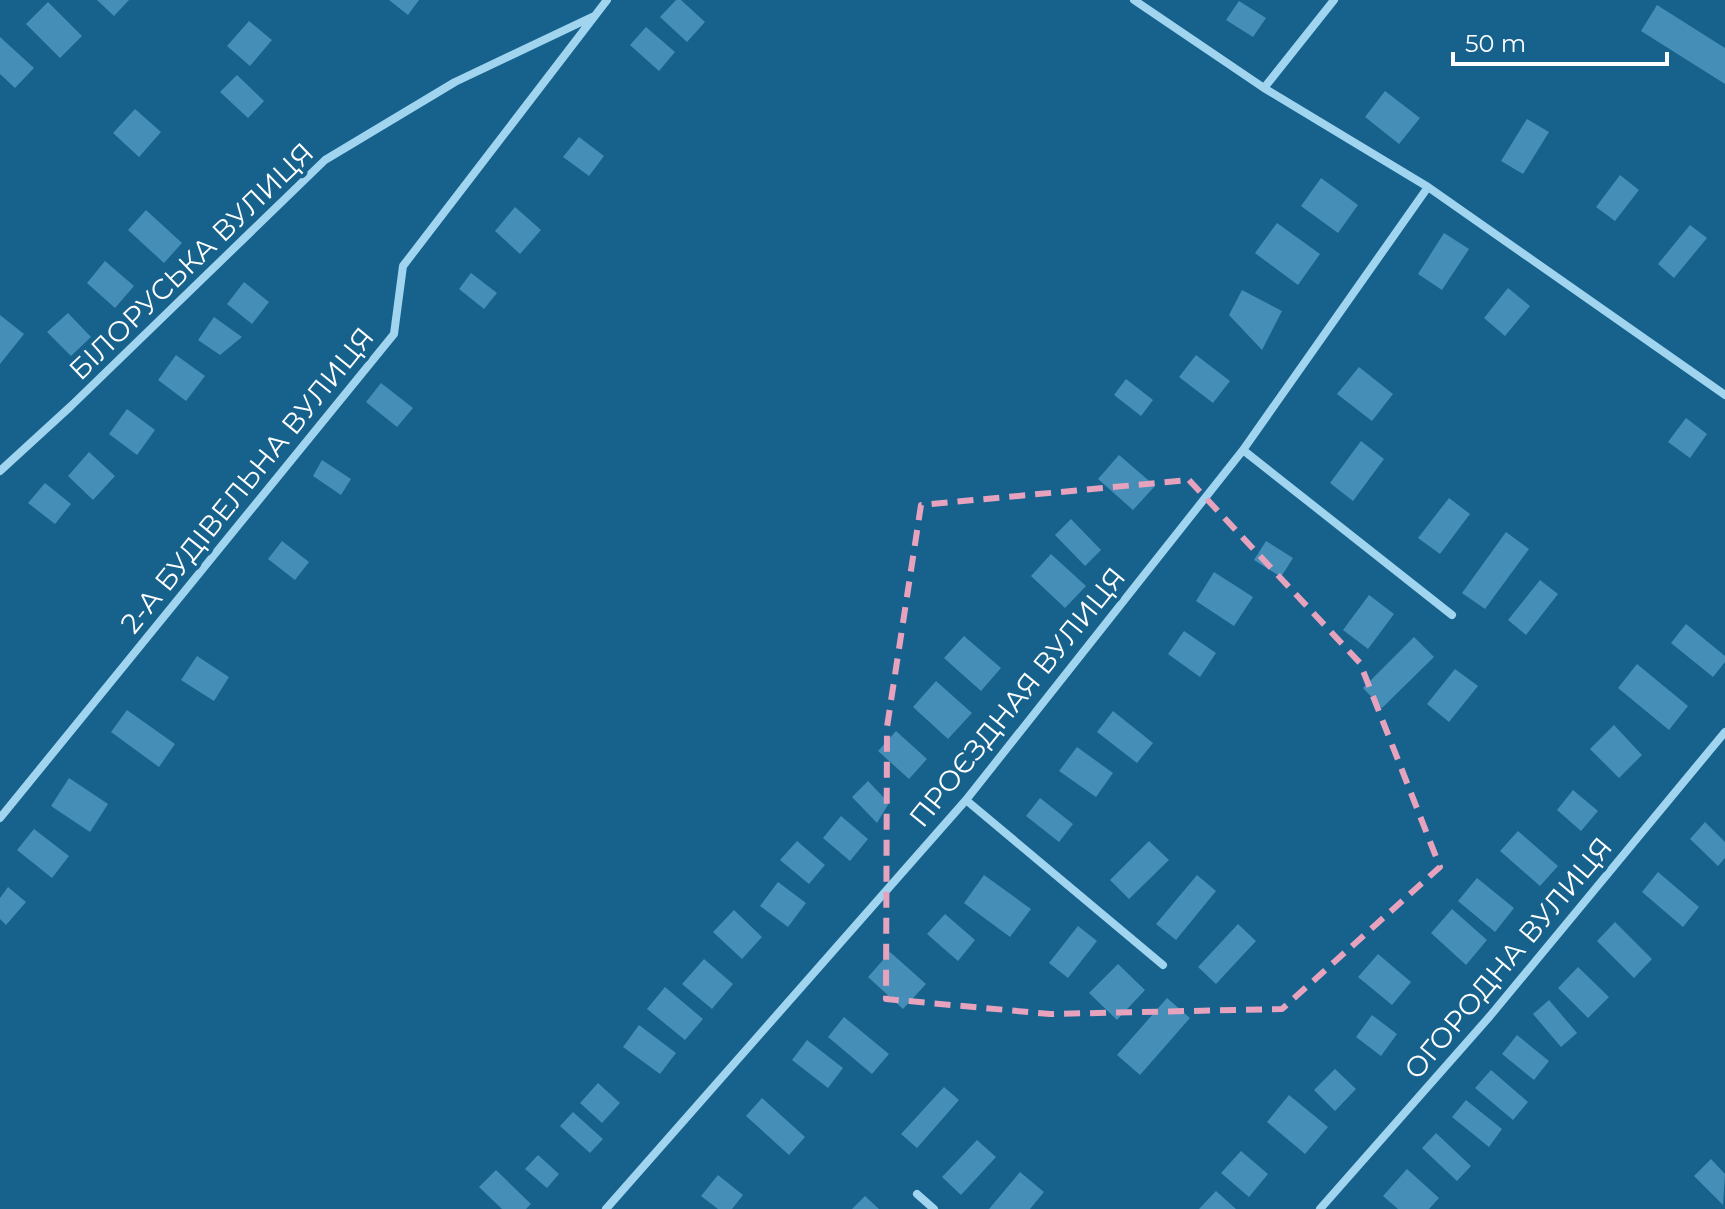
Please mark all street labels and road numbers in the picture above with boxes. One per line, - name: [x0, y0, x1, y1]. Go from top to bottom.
- street label: БІЛОРУСЬКА ВУЛИЦЯ: [62, 135, 320, 387]
- street label: 2-А БУДІВЕЛЬНА ВУЛИЦЯ: [113, 320, 381, 640]
- street label: ПРОЄЗДНАЯ ВУЛИЦЯ: [902, 560, 1132, 834]
- street label: ОГОРОДНА ВУЛИЦЯ: [1397, 830, 1619, 1086]

